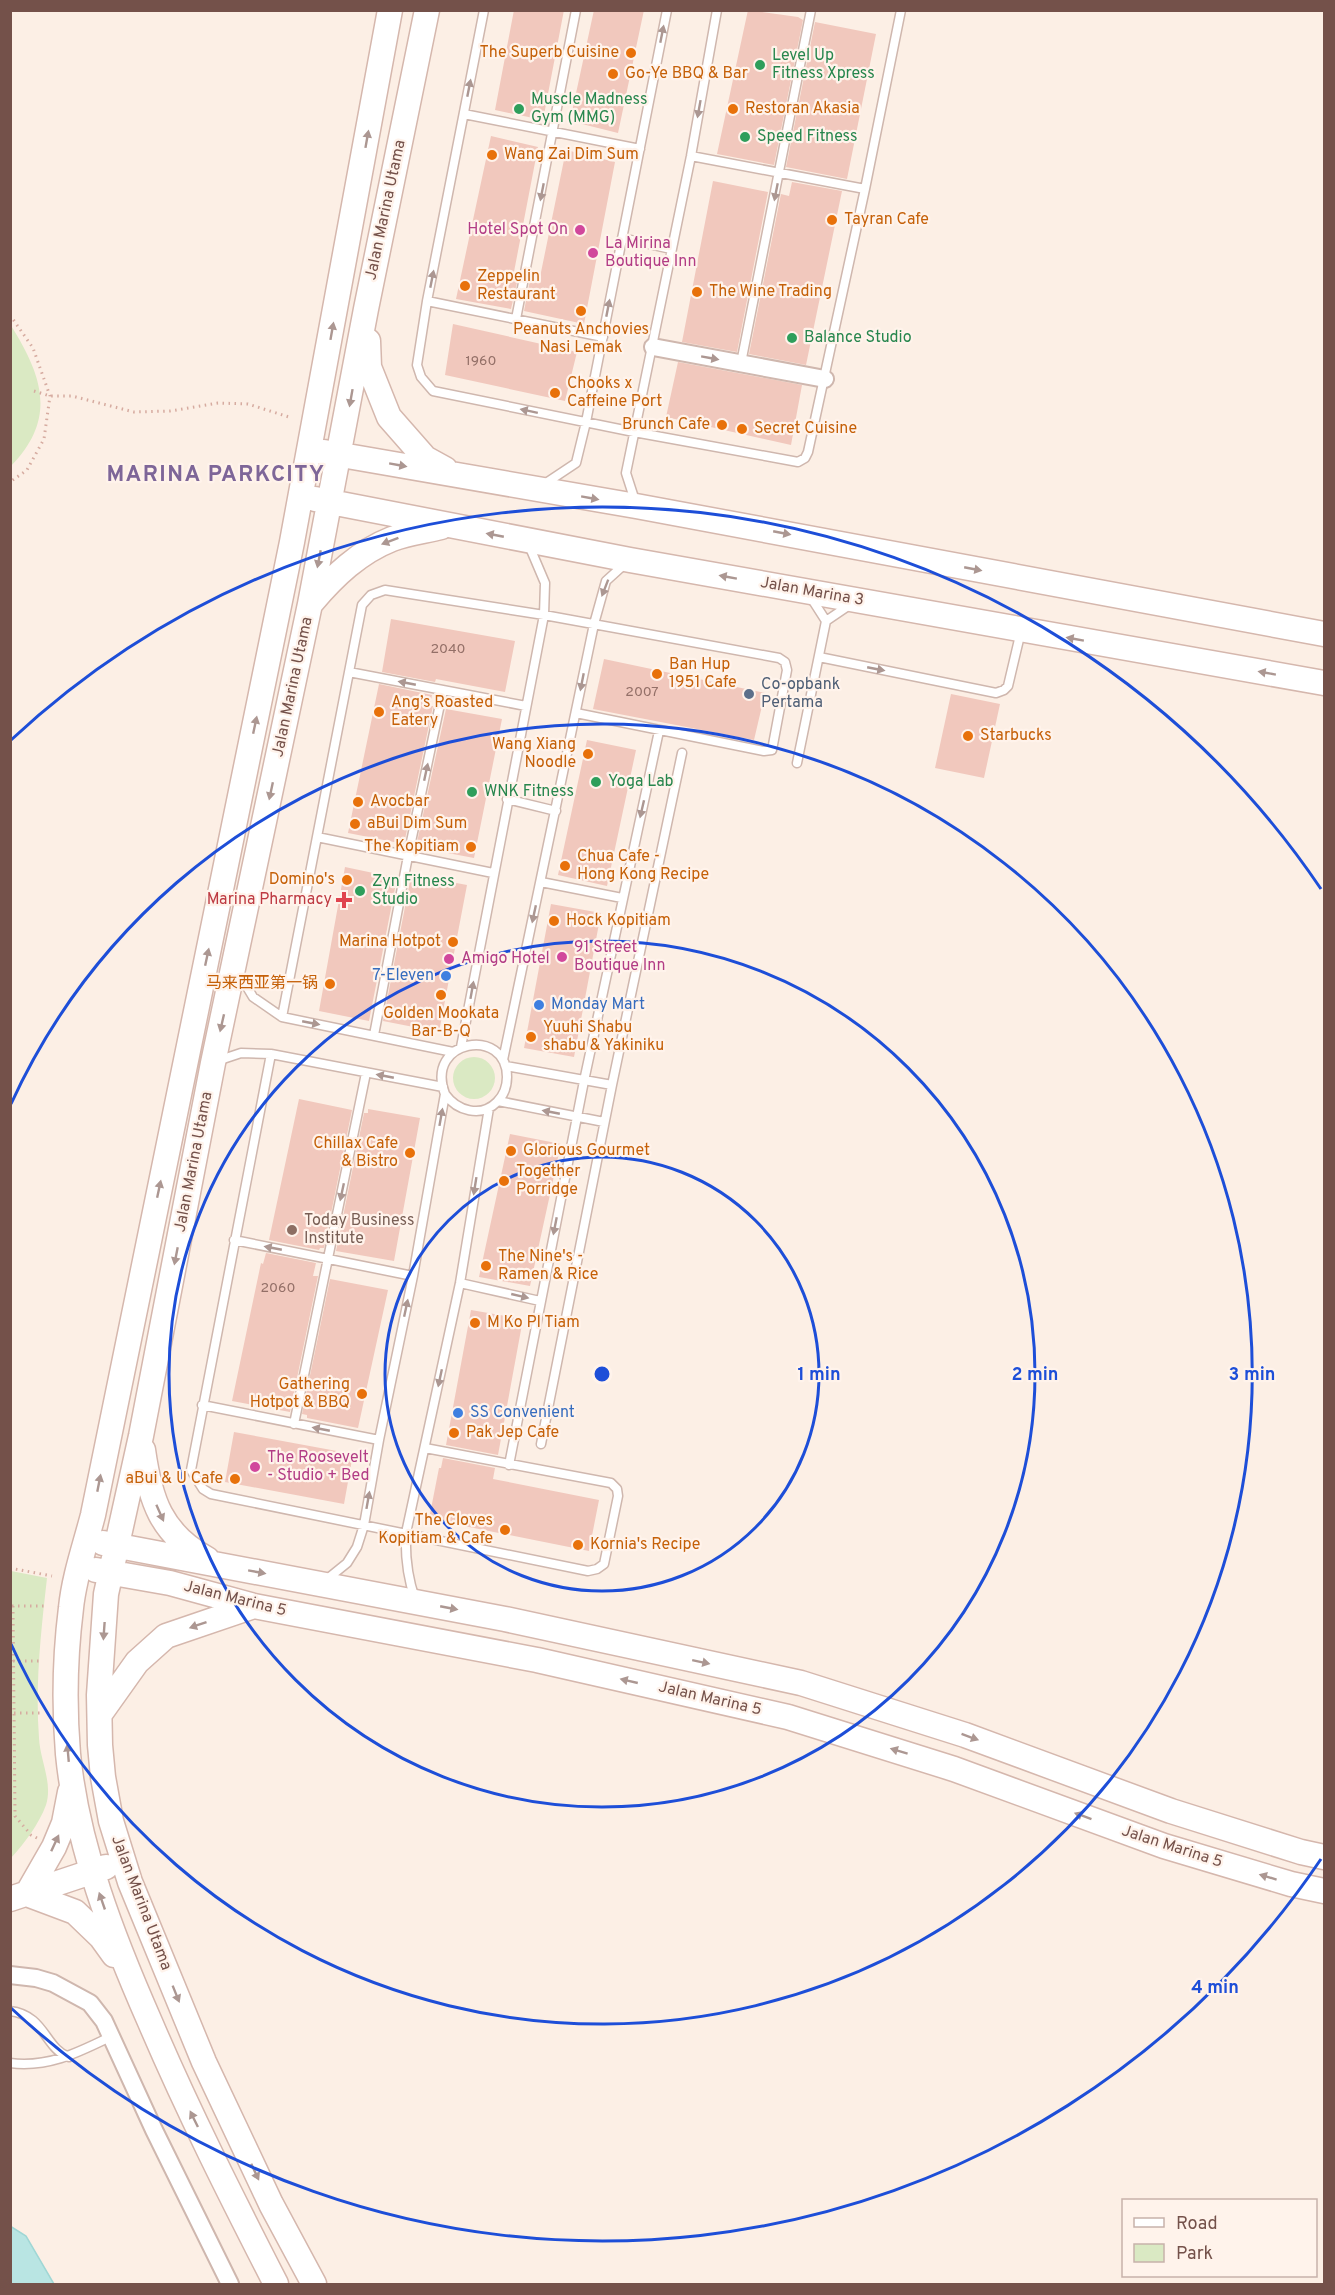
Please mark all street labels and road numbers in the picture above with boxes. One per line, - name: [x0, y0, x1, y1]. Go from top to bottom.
- street label: Jalan Marina Utama: [361, 138, 411, 282]
- street label: Jalan Marina 3: [759, 573, 865, 611]
- street label: Jalan Marina Utama: [268, 615, 318, 759]
- street label: Jalan Marina Utama: [171, 1090, 217, 1234]
- street label: Jalan Marina 5: [182, 1577, 288, 1621]
- street label: Jalan Marina 5: [657, 1677, 763, 1721]
- street label: Jalan Marina 5: [1119, 1821, 1225, 1873]
- street label: Jalan Marina Utama: [106, 1833, 176, 1973]

